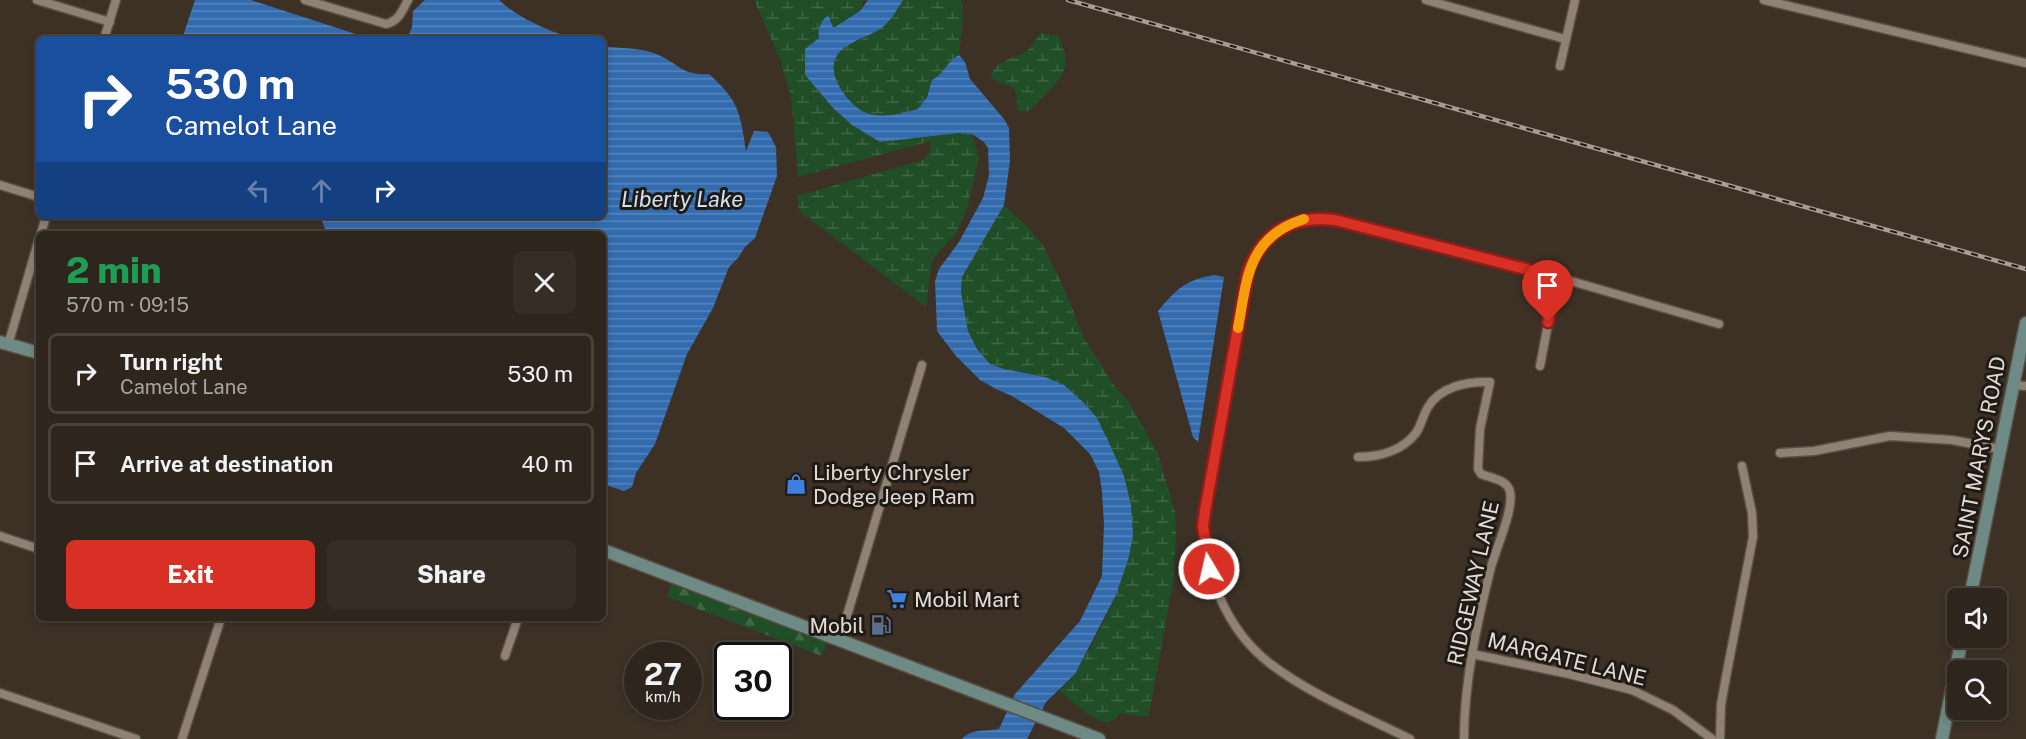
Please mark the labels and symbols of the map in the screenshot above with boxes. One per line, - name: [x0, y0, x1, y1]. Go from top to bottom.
- water label: Liberty Lake: [621, 186, 743, 212]
- pin: [1522, 260, 1573, 322]
- street label: SAINT MARYS ROAD: [1947, 354, 2011, 560]
- place label: Liberty Chrysler Dodge Jeep Ram: [813, 460, 975, 509]
- shop icon: Liberty Chrysler Dodge Jeep Ram: [784, 472, 808, 496]
- street label: RIDGEWAY LANE: [1442, 498, 1504, 668]
- position arrow: [1177, 537, 1241, 601]
- supermarket icon: Mobil Mart: [885, 587, 909, 611]
- place label: Mobil Mart: [914, 587, 1020, 612]
- place label: Mobil: [809, 613, 864, 638]
- fuel station icon: Mobil: [869, 613, 893, 637]
- street label: MARGATE LANE: [1485, 627, 1649, 691]
- speed limit sign: 30: [714, 642, 792, 720]

